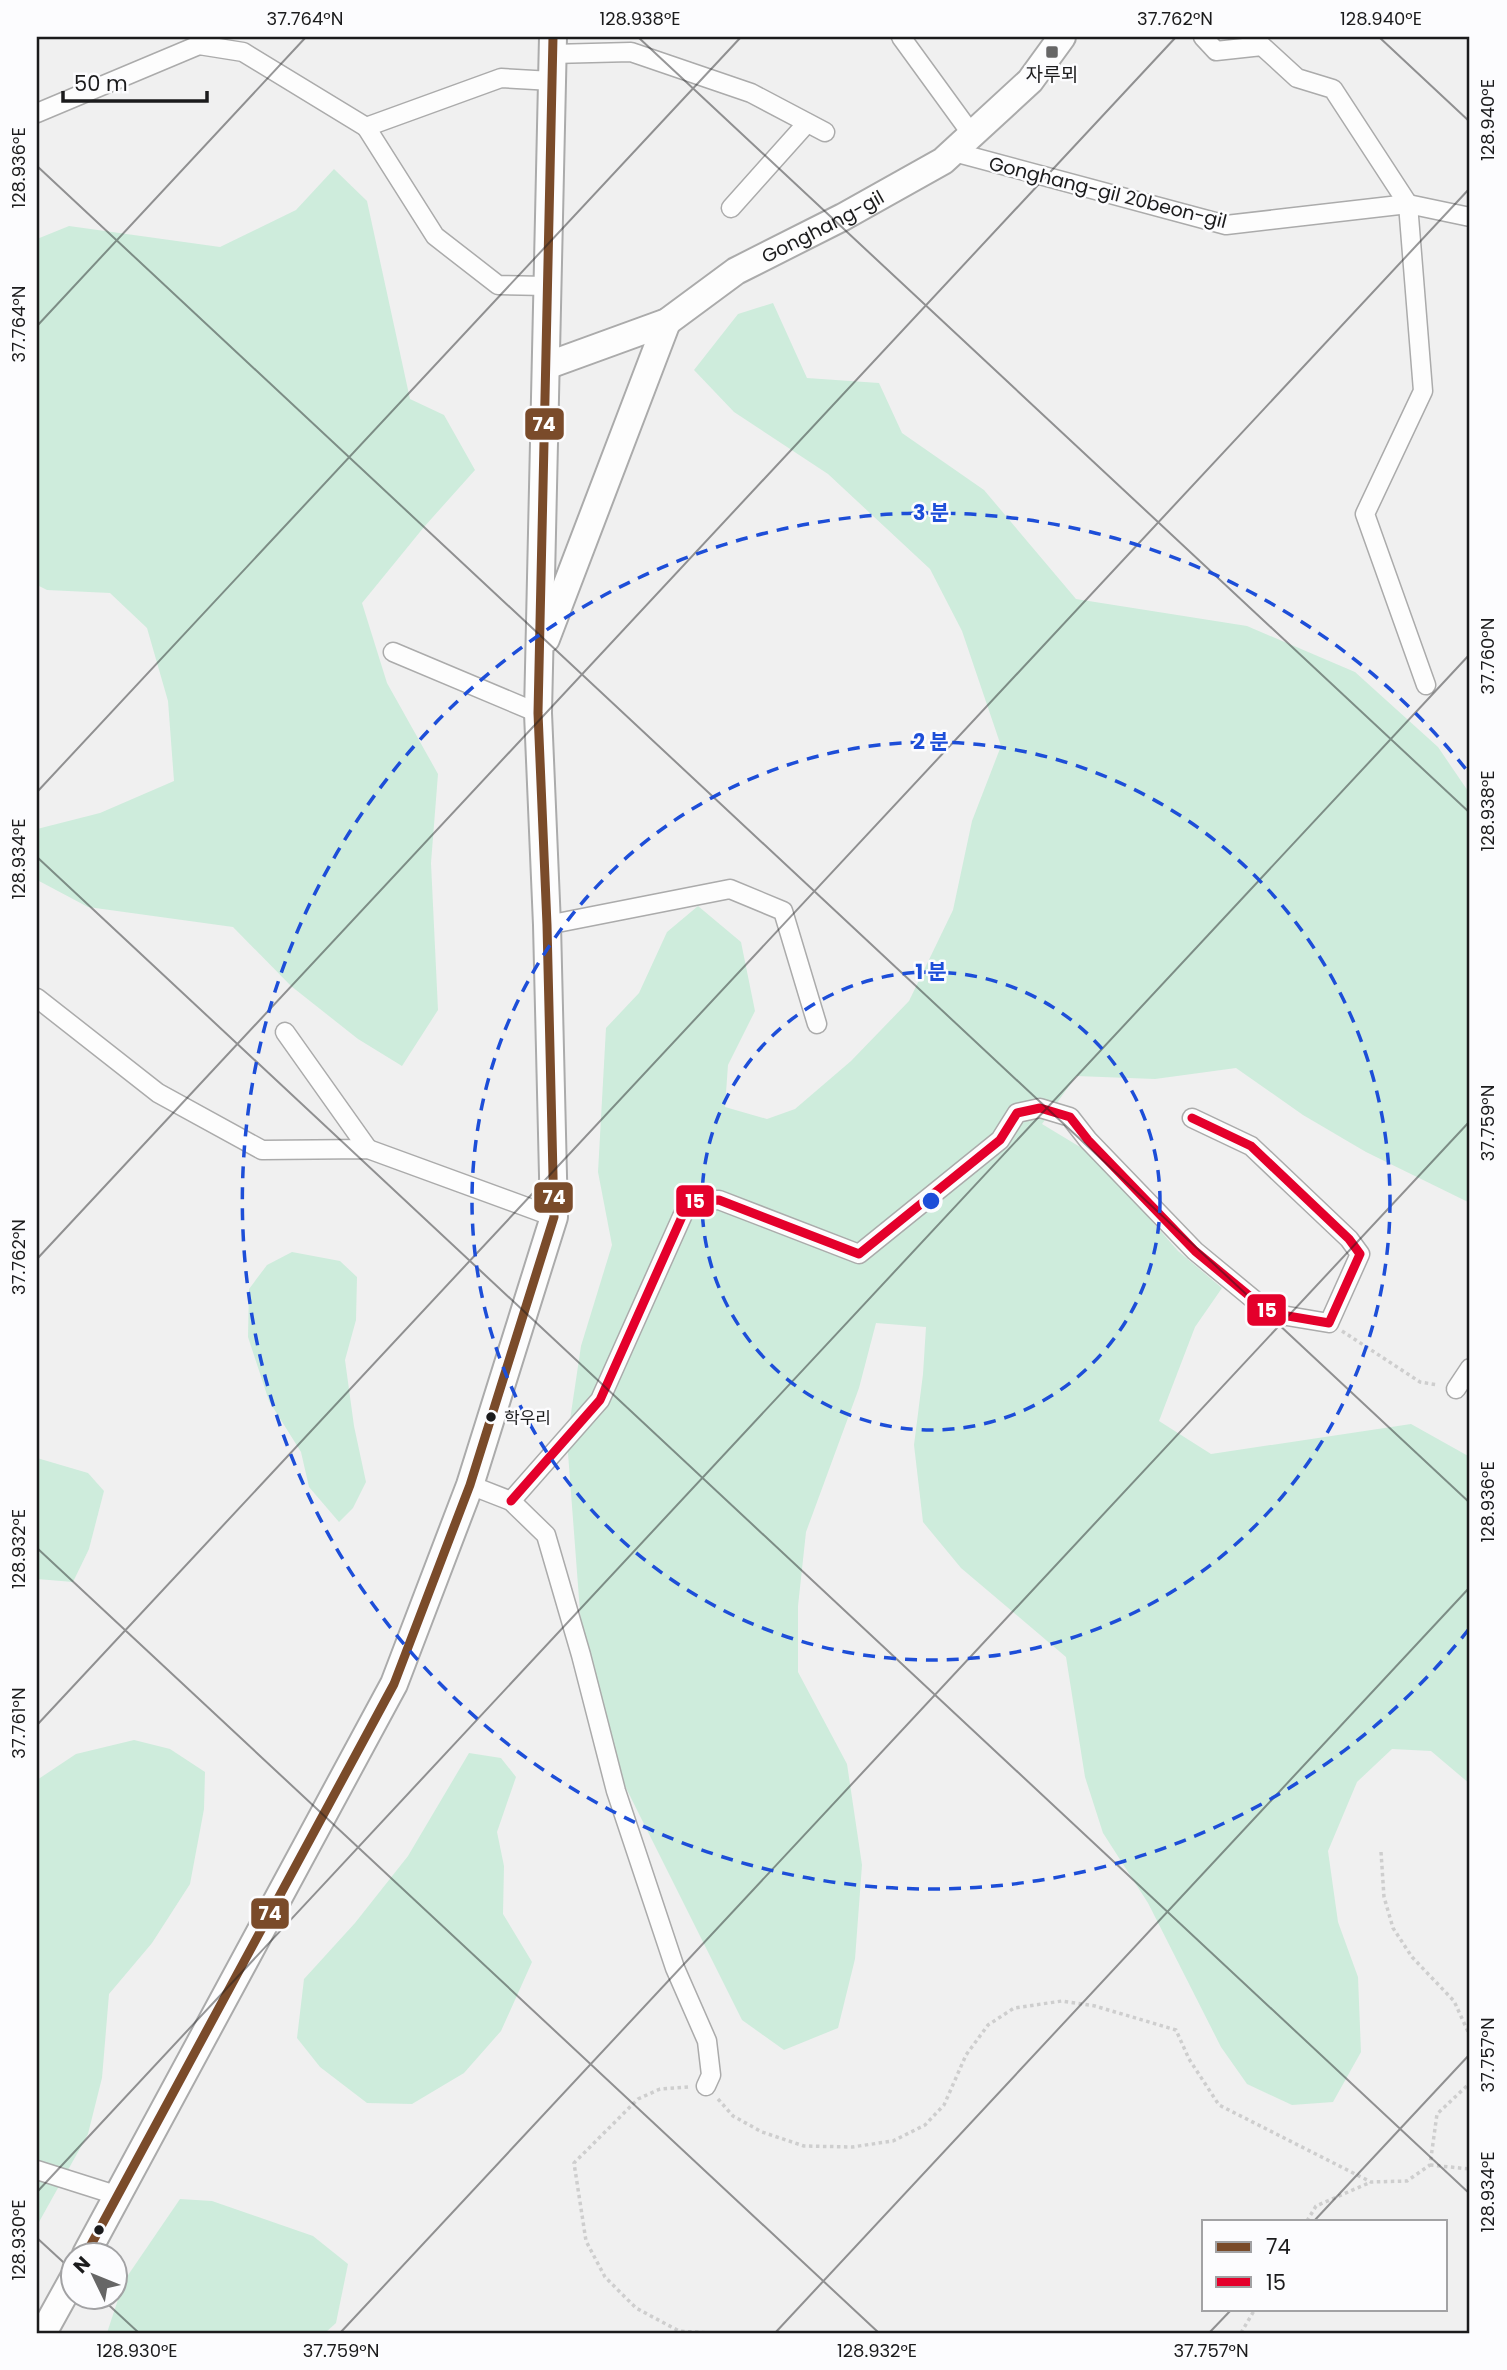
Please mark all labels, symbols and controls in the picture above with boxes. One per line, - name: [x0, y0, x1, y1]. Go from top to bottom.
- text: 37.764°N: [267, 6, 343, 31]
- text: 128.938°E: [599, 6, 681, 31]
- text: 37.762°N: [1137, 6, 1213, 31]
- text: 128.940°E: [1340, 6, 1422, 31]
- marker: 자루뫼: [1044, 44, 1060, 60]
- scale bar: [63, 60, 206, 104]
- place label: 자루뫼: [1026, 61, 1078, 88]
- text: 50 m: [74, 69, 128, 98]
- text: 128.940°E: [1475, 79, 1500, 161]
- text: 128.936°E: [6, 127, 31, 209]
- street label: Gonghang-gil 20beon-gil: [986, 150, 1230, 235]
- street label: Gonghang-gil: [757, 184, 889, 270]
- text: 37.764°N: [6, 286, 31, 362]
- line badge: 74: [524, 407, 565, 441]
- text: 74: [532, 411, 556, 438]
- text: 3 분: [913, 498, 949, 527]
- text: 37.760°N: [1475, 618, 1500, 694]
- text: 2 분: [913, 727, 949, 756]
- text: 128.938°E: [1475, 770, 1500, 852]
- text: 128.934°E: [6, 818, 31, 900]
- text: 1 분: [915, 957, 947, 986]
- text: 37.759°N: [1475, 1085, 1500, 1161]
- line badge: 74: [533, 1181, 574, 1214]
- text: 74: [542, 1184, 566, 1211]
- line badge: 15: [675, 1184, 715, 1218]
- text: 15: [685, 1188, 705, 1215]
- centre of rings: [919, 1189, 943, 1213]
- text: 37.762°N: [6, 1219, 31, 1295]
- line badge: 15: [1246, 1293, 1287, 1327]
- text: 15: [1257, 1297, 1277, 1324]
- place label: 학우리: [504, 1406, 551, 1430]
- marker: 학우리: [484, 1410, 498, 1424]
- text: 128.936°E: [1475, 1461, 1500, 1543]
- text: 128.932°E: [6, 1509, 31, 1589]
- text: 37.761°N: [6, 1687, 31, 1759]
- line badge: 74: [250, 1897, 290, 1930]
- text: 74: [258, 1900, 282, 1927]
- text: 37.757°N: [1475, 2017, 1500, 2093]
- text: 128.934°E: [1475, 2151, 1500, 2233]
- text: 128.930°E: [6, 2199, 31, 2281]
- legend: [1202, 2220, 1448, 2310]
- unlabelled marker: [92, 2223, 106, 2237]
- text: 74: [1266, 2232, 1291, 2261]
- north arrow: [60, 2240, 130, 2310]
- text: N: [67, 2250, 97, 2279]
- text: 15: [1266, 2268, 1286, 2297]
- text: 128.930°E: [96, 2338, 178, 2363]
- text: 37.759°N: [303, 2338, 379, 2363]
- text: 128.932°E: [837, 2338, 917, 2363]
- text: 37.757°N: [1173, 2338, 1249, 2363]

